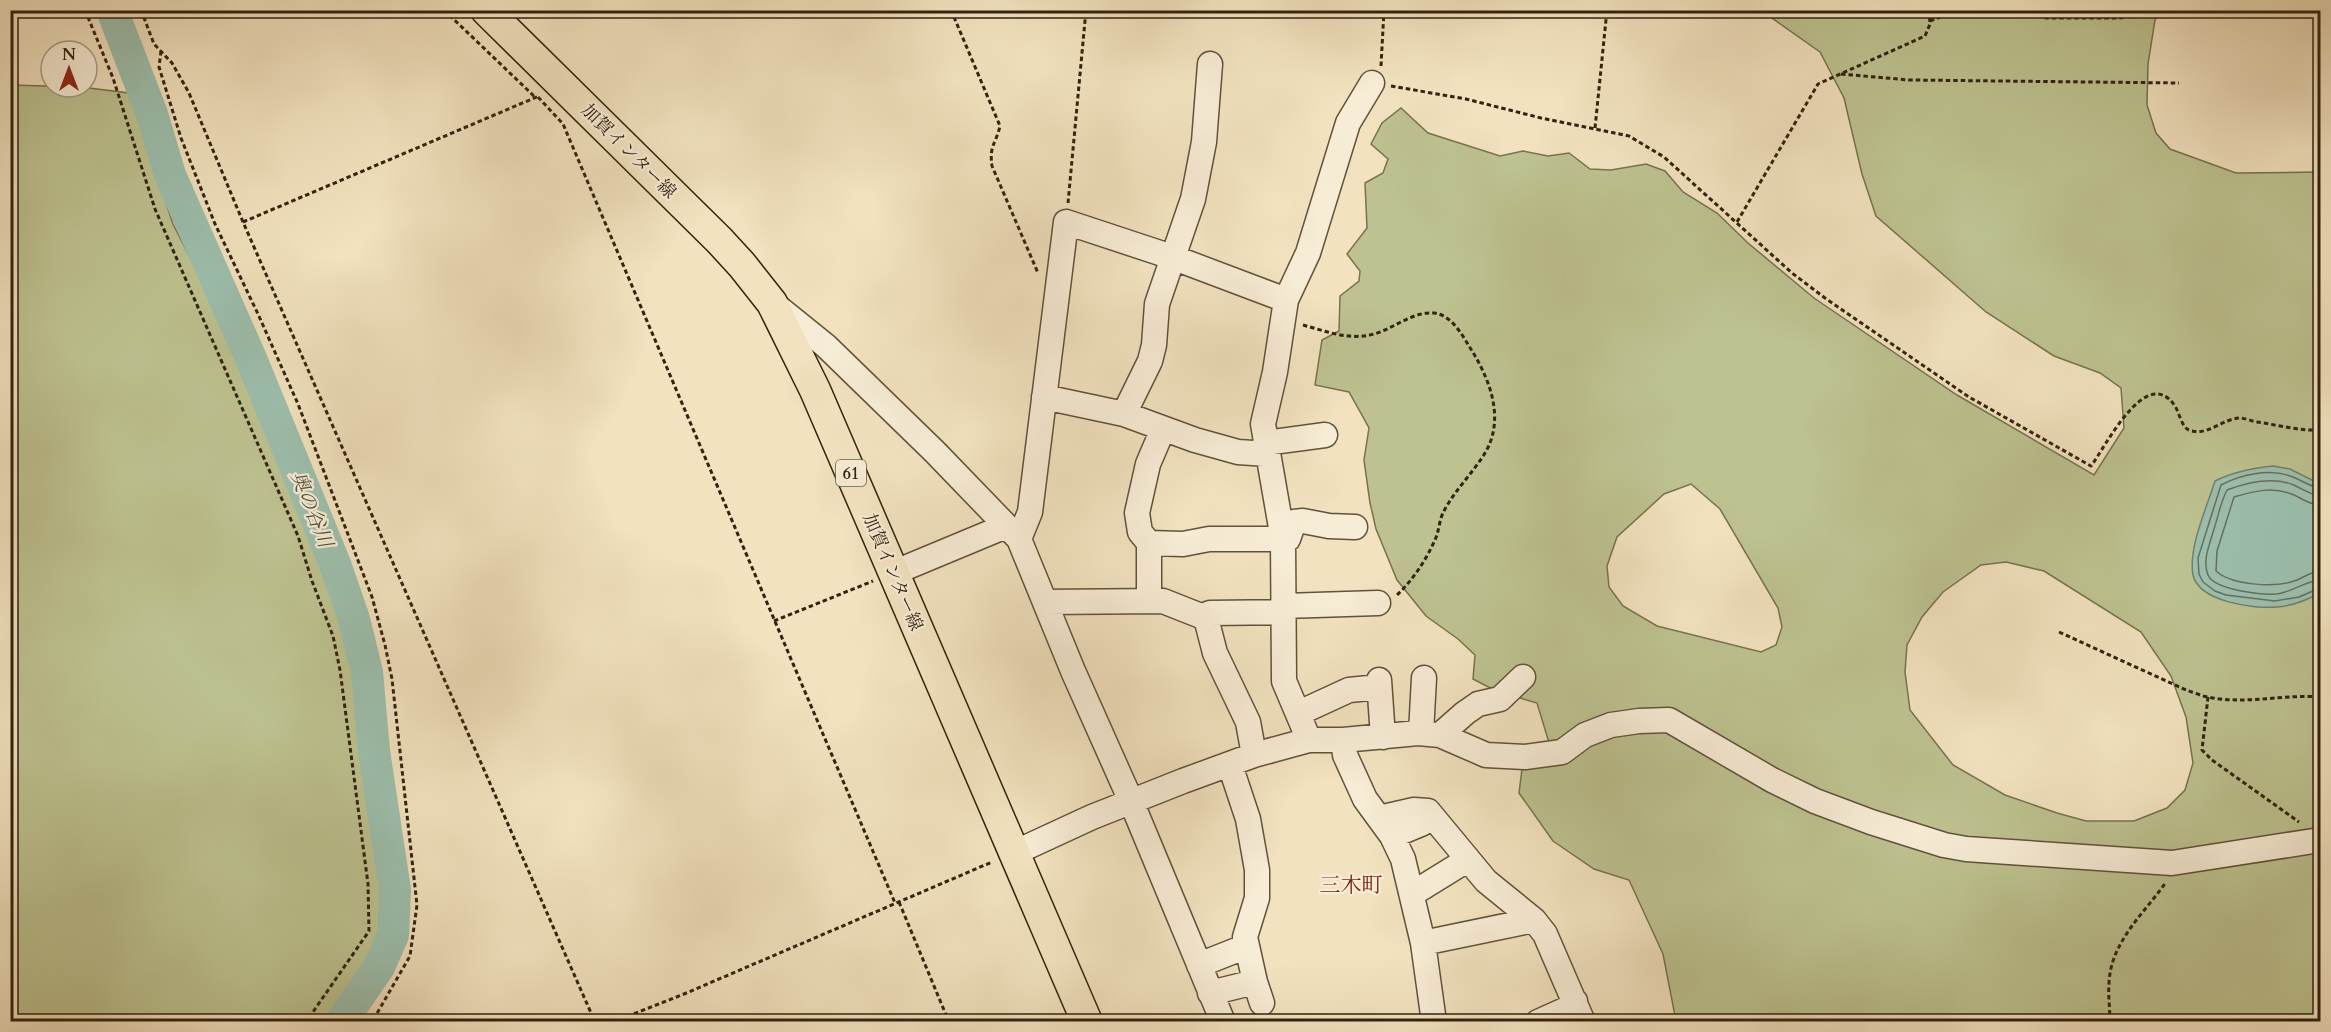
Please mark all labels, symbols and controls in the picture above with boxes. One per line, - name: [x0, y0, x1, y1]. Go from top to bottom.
- north arrow: [39, 39, 99, 99]
- text: N: [62, 44, 76, 66]
- street label: 加賀インター線: [576, 98, 682, 204]
- road number: 61: [836, 460, 866, 486]
- water label: 奥の谷川: [284, 467, 340, 553]
- street label: 加賀インター線: [857, 510, 929, 635]
- district label: 三木町: [1320, 871, 1383, 900]

